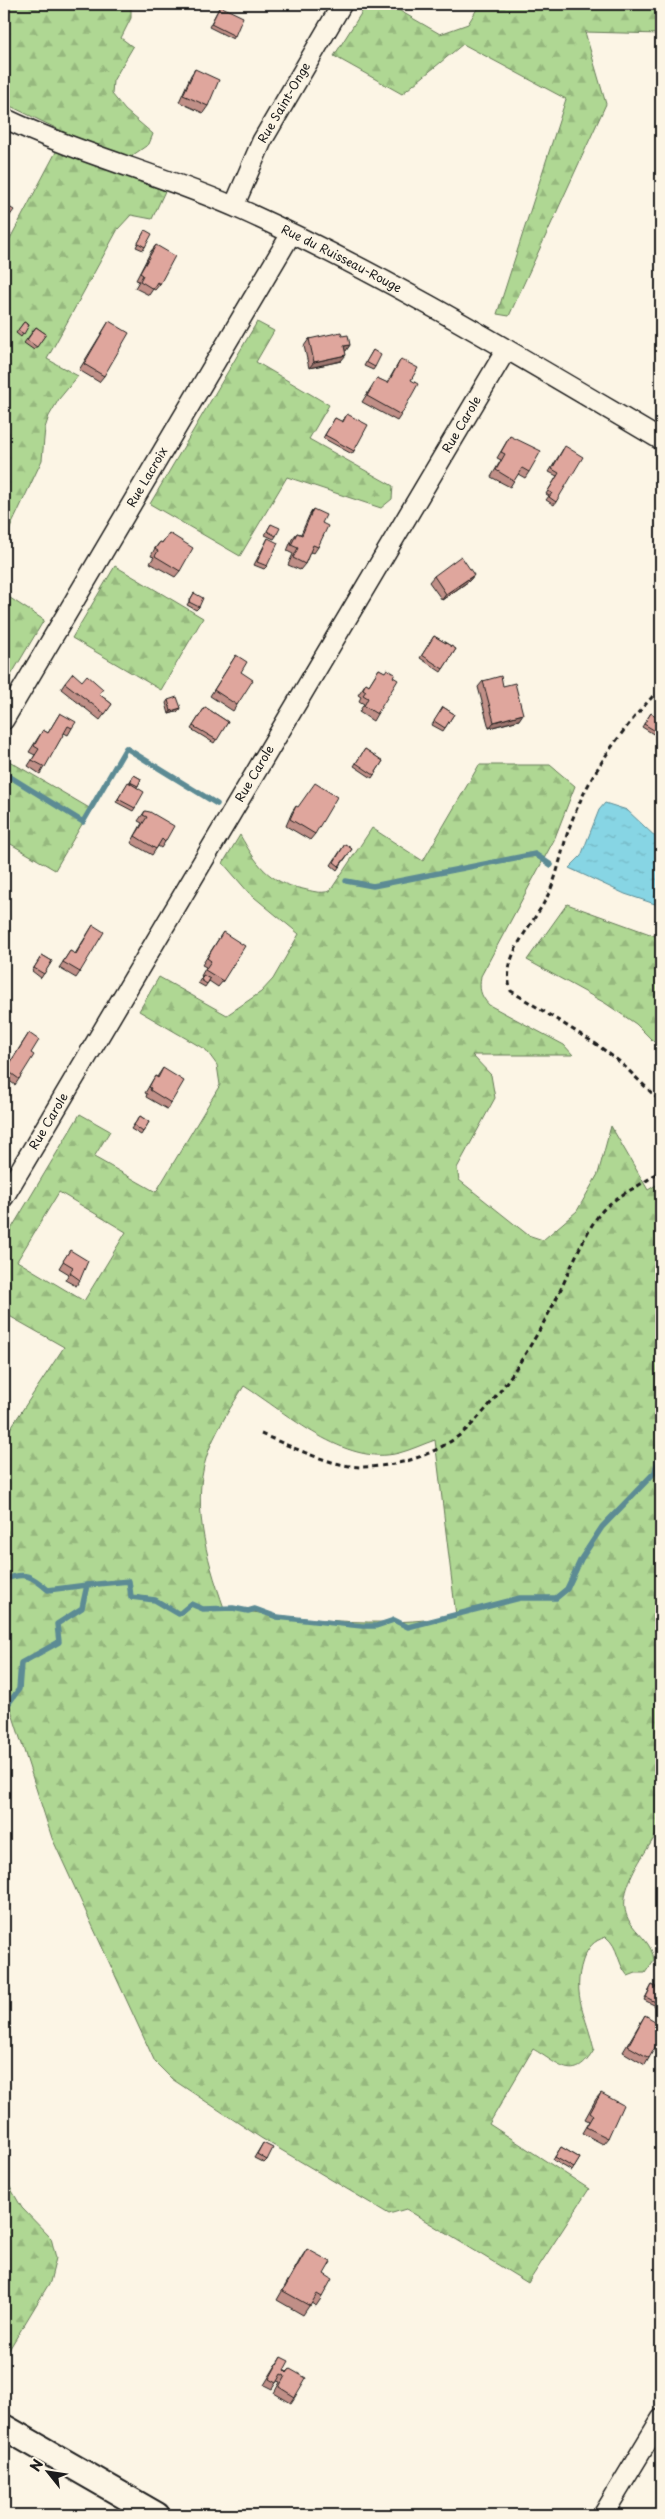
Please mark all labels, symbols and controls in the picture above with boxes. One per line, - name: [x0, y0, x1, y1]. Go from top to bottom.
- street label: Rue Saint-Onge: [253, 58, 314, 146]
- street label: Rue du Ruisseau-Rouge: [278, 220, 406, 297]
- street label: Rue Carole: [437, 392, 485, 456]
- street label: Rue Lacroix: [122, 443, 172, 510]
- street label: Rue Carole: [230, 741, 278, 805]
- street label: Rue Carole: [24, 1089, 72, 1153]
- north arrow: [22, 2446, 72, 2496]
- text: N: [24, 2455, 48, 2475]

